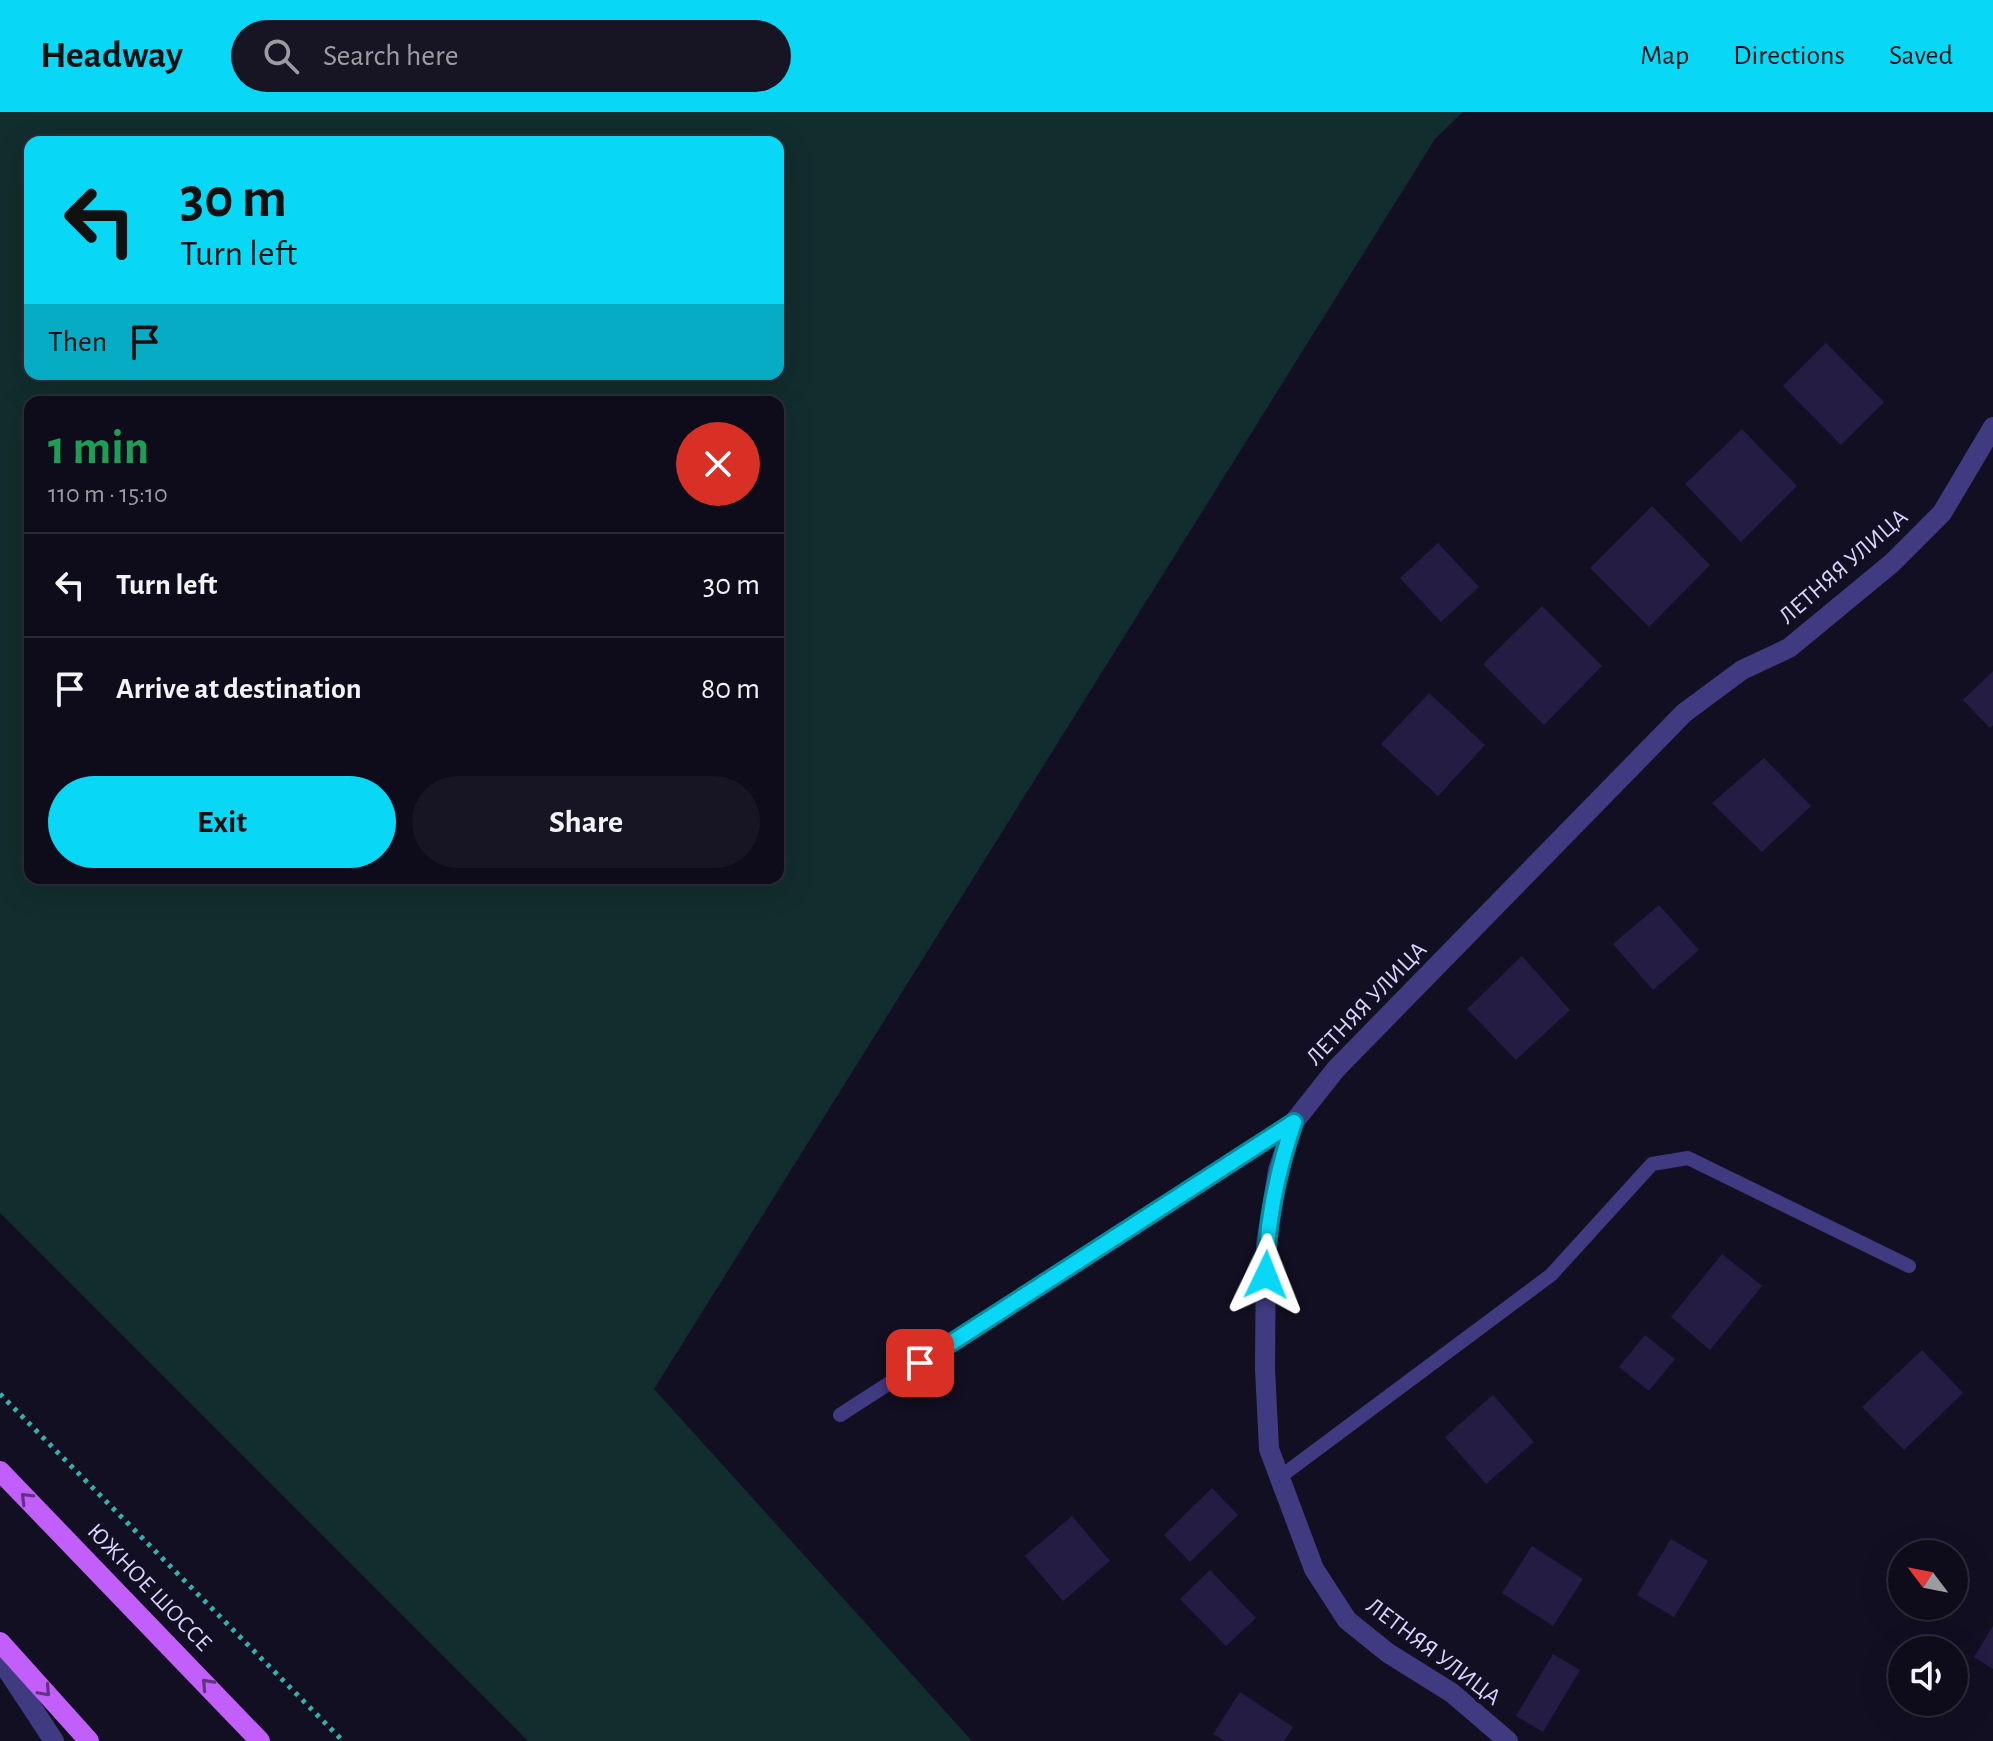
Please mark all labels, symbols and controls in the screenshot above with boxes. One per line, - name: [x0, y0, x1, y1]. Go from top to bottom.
- search box: [231, 20, 791, 92]
- icon: search: [259, 34, 303, 78]
- text: Headway: [40, 37, 183, 75]
- text: Search here: [323, 41, 459, 71]
- text: Map: [1640, 42, 1689, 70]
- text: Directions: [1733, 42, 1845, 70]
- text: Saved: [1889, 42, 1953, 70]
- icon: left: [48, 168, 152, 272]
- text: 30 m: [180, 171, 287, 227]
- text: Turn left: [180, 236, 297, 272]
- icon: arrive: [123, 320, 167, 364]
- text: Then: [48, 327, 107, 357]
- button: close: [676, 422, 760, 506]
- text: 1 min: [48, 425, 149, 473]
- text: 110 m · 15:10: [48, 481, 168, 507]
- street label: ЛЕТНЯЯ УЛИЦА: [1775, 505, 1912, 629]
- icon: left: [48, 563, 92, 607]
- text: Turn left: [116, 570, 217, 600]
- text: 30 m: [703, 570, 760, 600]
- icon: arrive: [48, 667, 92, 711]
- text: Arrive at destination: [116, 674, 362, 704]
- text: 80 m: [701, 674, 760, 704]
- button: Exit: [48, 776, 396, 868]
- button: Share: [412, 776, 760, 868]
- street label: ЛЕТНЯЯ УЛИЦА: [1302, 937, 1431, 1070]
- position arrow: [1224, 1233, 1308, 1317]
- pin: [886, 1329, 954, 1397]
- icon: arrive: [898, 1341, 942, 1385]
- one-way arrow: [21, 1493, 35, 1507]
- street label: ЮЖНОЕ ШОССЕ: [82, 1519, 216, 1656]
- north arrow: [1888, 1540, 1968, 1620]
- map controls: [1888, 1540, 1968, 1716]
- street label: ЛЕТНЯЯ УЛИЦА: [1362, 1594, 1505, 1710]
- button: sound: [1888, 1636, 1968, 1716]
- one-way arrow: [202, 1679, 216, 1694]
- one-way arrow: [35, 1682, 49, 1697]

